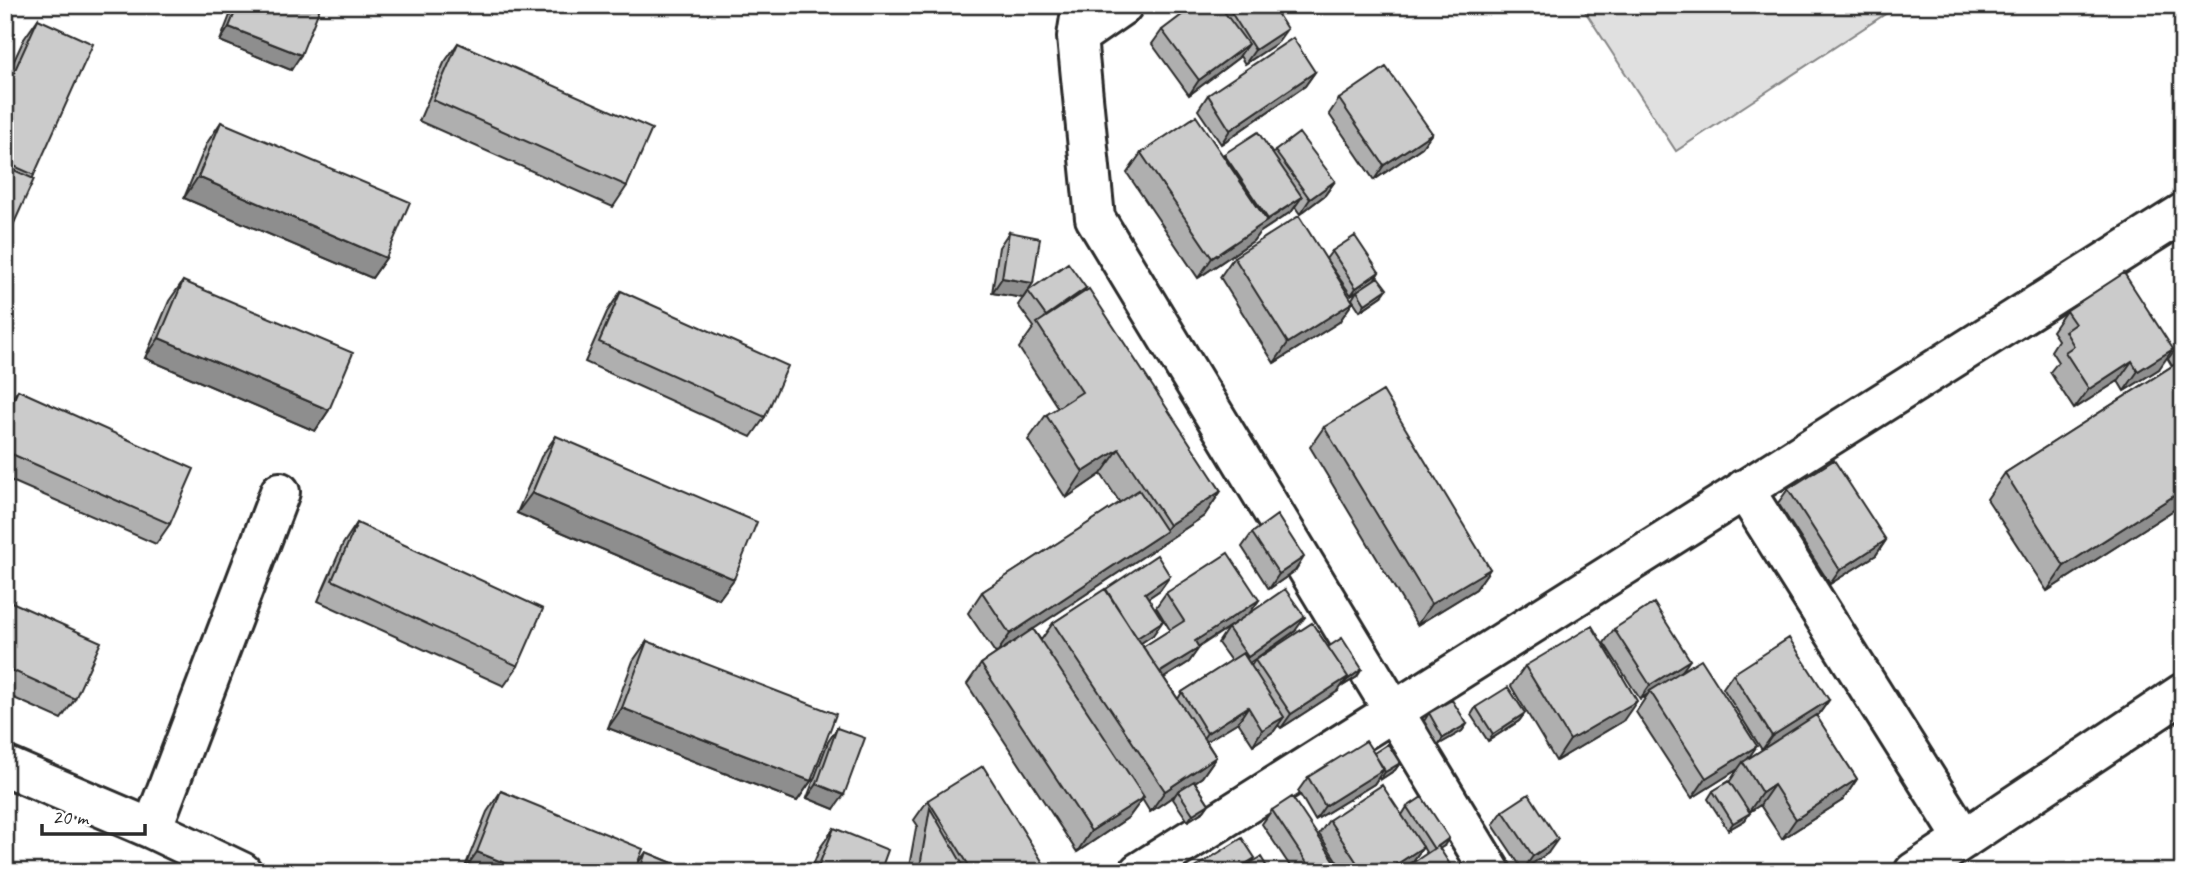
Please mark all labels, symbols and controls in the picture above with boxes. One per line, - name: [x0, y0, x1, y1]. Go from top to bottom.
- scale bar: [42, 793, 145, 837]
- text: 20 m: [52, 804, 90, 830]

